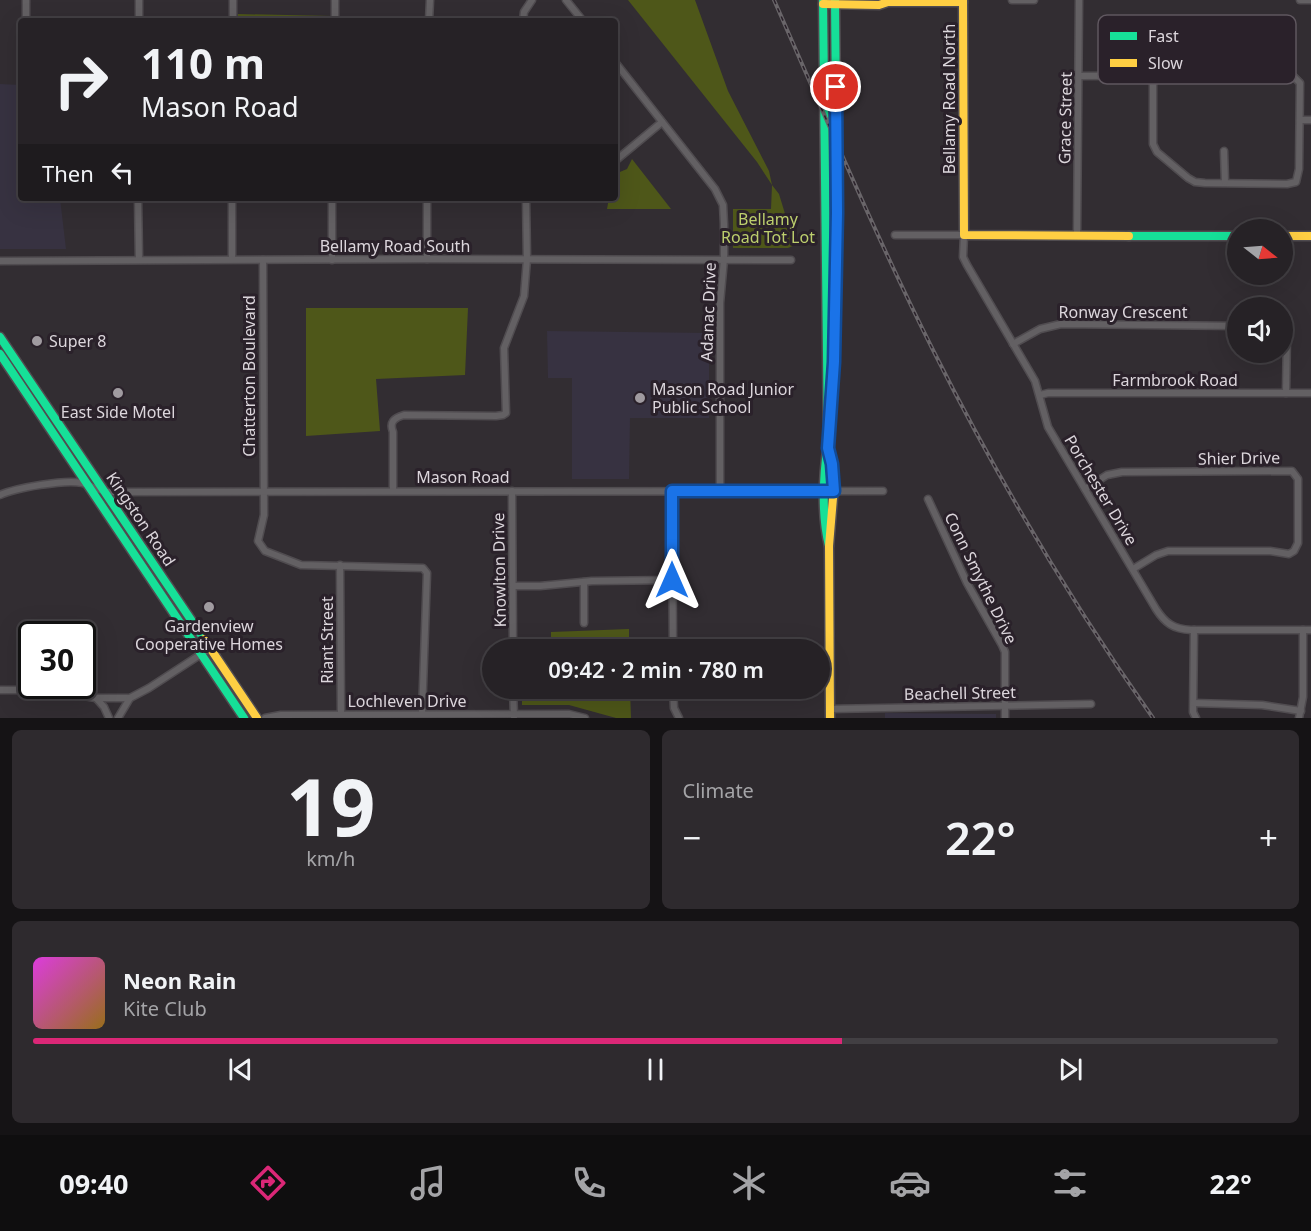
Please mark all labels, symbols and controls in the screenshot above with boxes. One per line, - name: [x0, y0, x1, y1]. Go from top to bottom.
- legend: [1098, 15, 1296, 84]
- street label: Bellamy Road North: [938, 24, 960, 174]
- text: Fast: [1148, 25, 1179, 47]
- text: 110 m: [141, 34, 265, 91]
- icon: right: [42, 42, 120, 120]
- text: Slow: [1148, 52, 1183, 74]
- pin: [810, 61, 861, 112]
- icon: arrive: [819, 70, 852, 103]
- street label: Grace Street: [1053, 71, 1077, 164]
- text: Mason Road: [141, 88, 299, 125]
- icon: left: [106, 156, 139, 189]
- text: Then: [42, 158, 94, 188]
- park label: Bellamy Road Tot Lot: [721, 208, 815, 248]
- north arrow: [1227, 219, 1293, 285]
- map controls: [1227, 219, 1293, 363]
- street label: Bellamy Road South: [320, 235, 470, 257]
- street label: Adanac Drive: [695, 262, 721, 362]
- street label: Chatterton Boulevard: [238, 295, 260, 457]
- button: sound: [1227, 297, 1293, 363]
- street label: Ronway Crescent: [1059, 301, 1188, 323]
- place label: Super 8: [49, 330, 106, 352]
- marker: Super 8: [30, 334, 44, 348]
- street label: Farmbrook Road: [1112, 369, 1238, 391]
- place label: Mason Road Junior Public School: [652, 378, 794, 418]
- marker: East Side Motel: [111, 386, 125, 400]
- marker: Mason Road Junior Public School: [633, 391, 647, 405]
- place label: East Side Motel: [61, 401, 175, 423]
- street label: Porchester Drive: [1059, 431, 1143, 549]
- street label: Shier Drive: [1198, 446, 1280, 470]
- street label: Mason Road: [416, 466, 510, 488]
- street label: Kingston Road: [101, 468, 181, 570]
- street label: Conn Smythe Drive: [940, 508, 1022, 648]
- street label: Knowlton Drive: [487, 512, 511, 628]
- position arrow: [640, 548, 704, 612]
- street label: Riant Street: [316, 596, 338, 684]
- marker: Gardenview Cooperative Homes: [202, 600, 216, 614]
- place label: Gardenview Cooperative Homes: [135, 615, 283, 655]
- speed limit sign: 30: [18, 621, 96, 699]
- text: 09:42 · 2 min · 780 m: [548, 654, 764, 684]
- street label: Beachell Street: [904, 681, 1016, 705]
- street label: Lochleven Drive: [347, 690, 467, 712]
- text: 19: [286, 753, 375, 859]
- text: Climate: [683, 777, 754, 804]
- text: 22°: [945, 807, 1016, 868]
- text: −: [683, 815, 701, 860]
- text: +: [1259, 815, 1278, 860]
- text: km/h: [306, 845, 355, 872]
- text: Neon Rain: [123, 965, 236, 995]
- text: Kite Club: [123, 995, 207, 1022]
- icon: previous: [224, 1053, 257, 1086]
- icon: pause: [639, 1053, 672, 1086]
- icon: next: [1054, 1053, 1087, 1086]
- icon: directions: [247, 1162, 289, 1204]
- icon: music: [407, 1162, 449, 1204]
- icon: phone: [568, 1162, 610, 1204]
- icon: climate: [728, 1162, 770, 1204]
- icon: car: [889, 1162, 931, 1204]
- icon: filters: [1049, 1162, 1091, 1204]
- text: 09:40: [59, 1165, 129, 1202]
- text: 22°: [1209, 1165, 1252, 1202]

